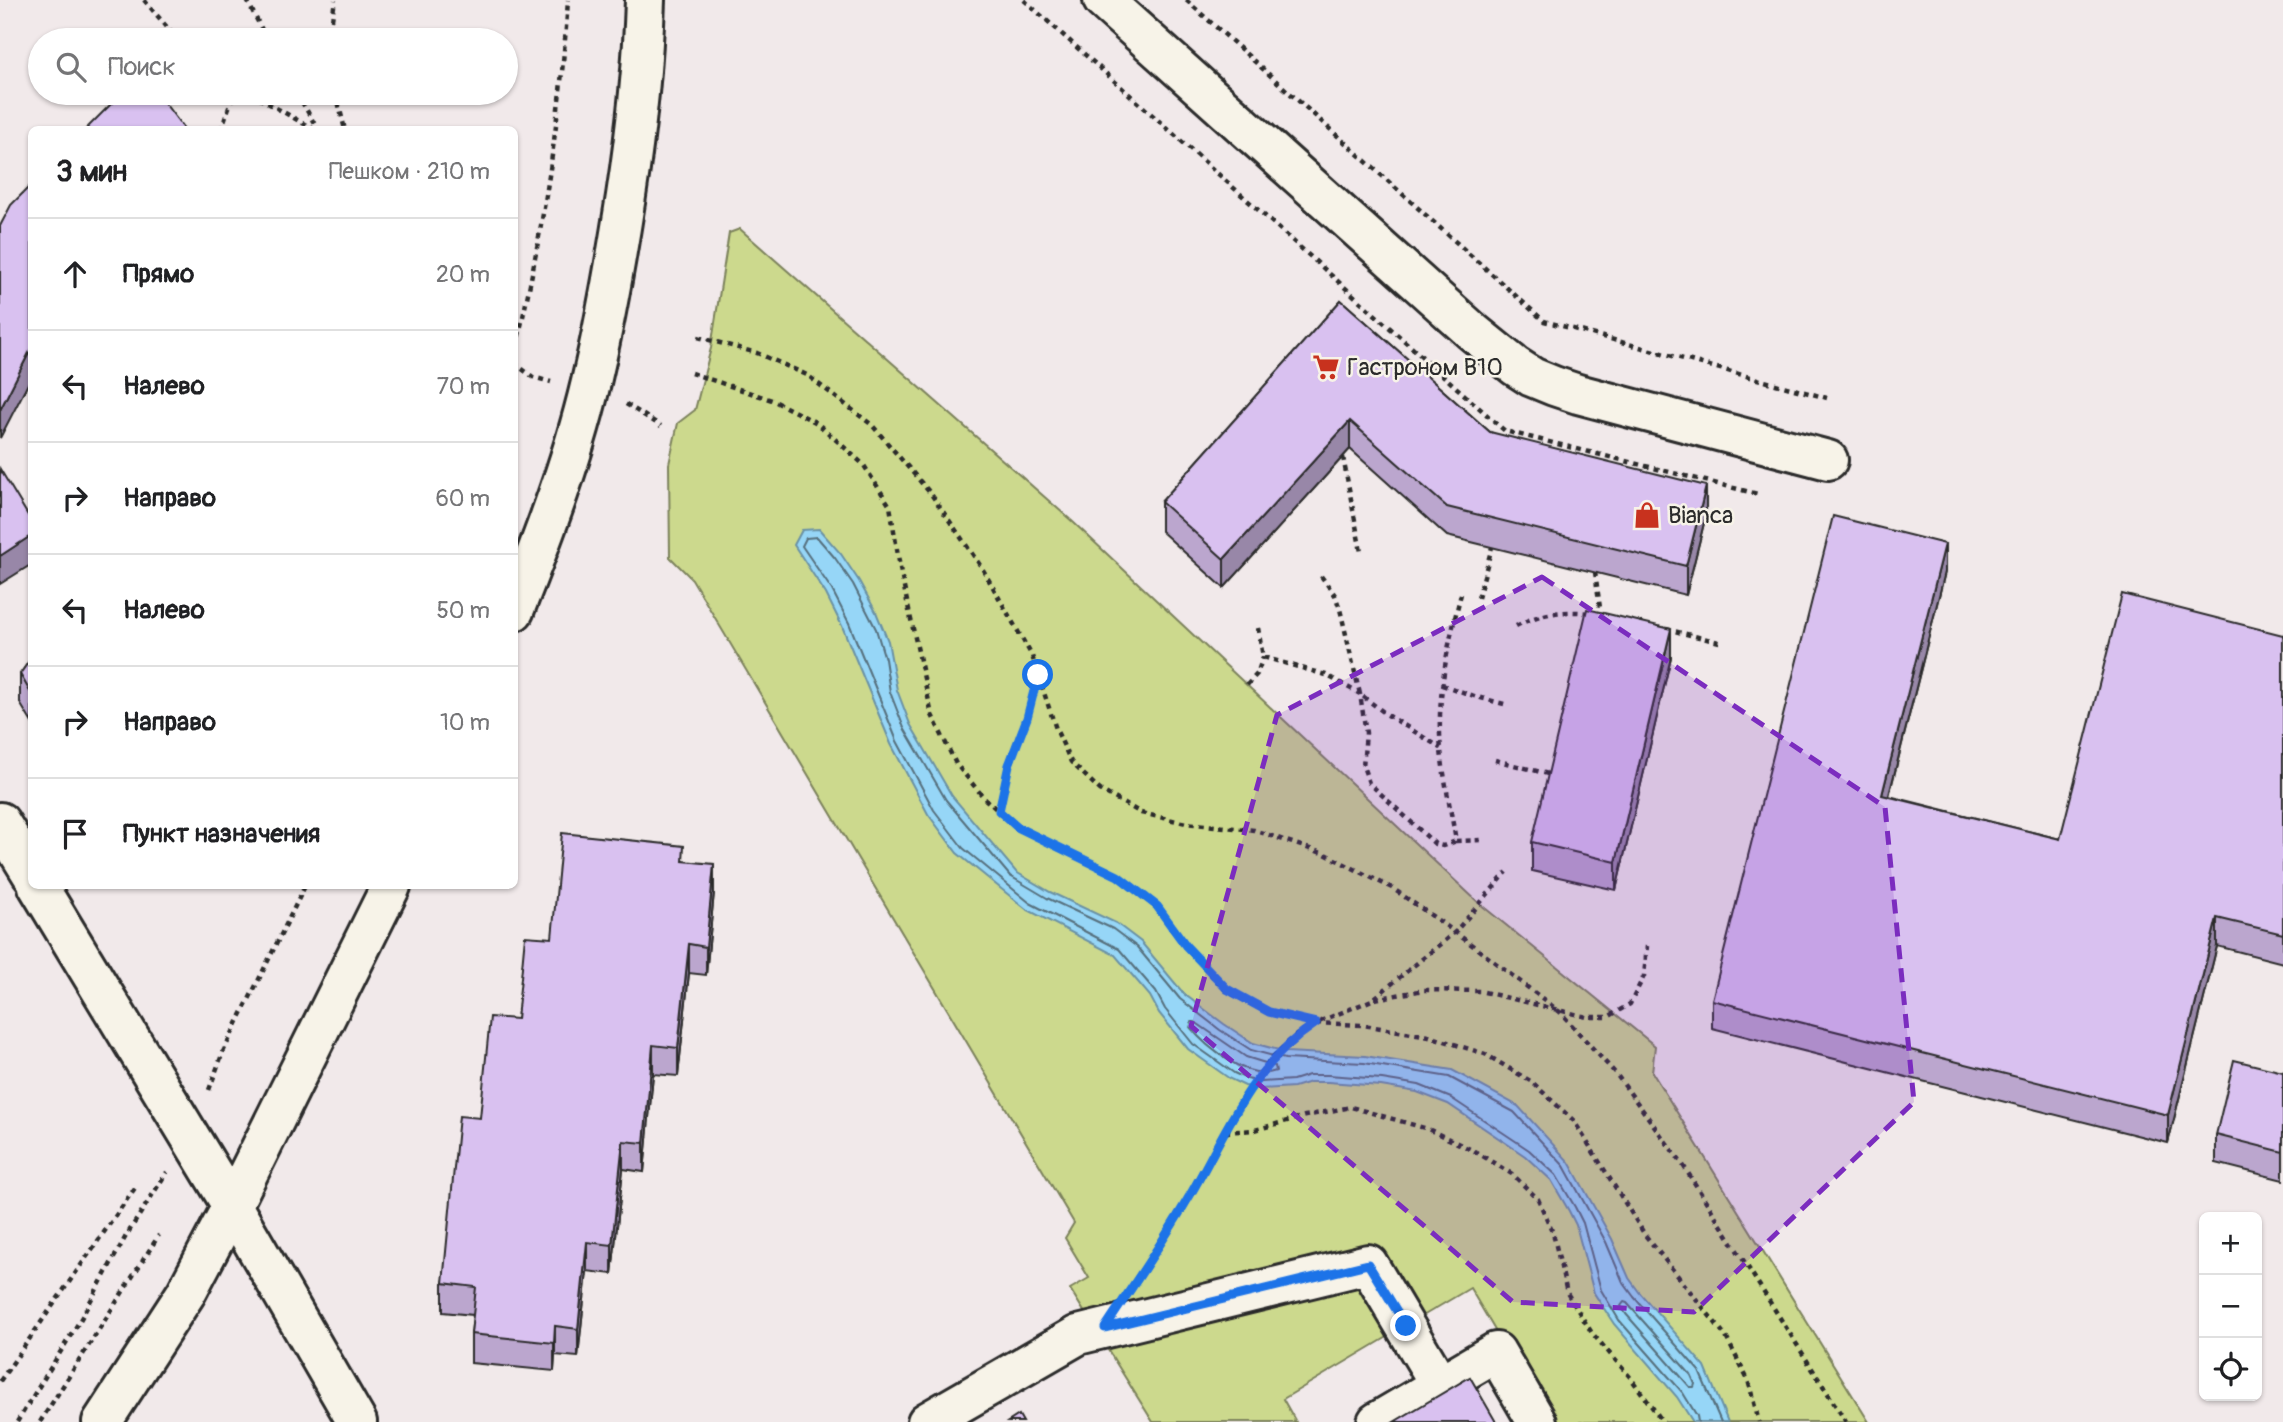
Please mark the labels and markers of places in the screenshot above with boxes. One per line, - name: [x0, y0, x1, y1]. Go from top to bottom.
- supermarket icon: Гастроном B10: [1311, 352, 1341, 382]
- place label: Гастроном B10: [1347, 353, 1503, 382]
- shop icon: Bianca: [1632, 500, 1662, 530]
- place label: Bianca: [1668, 501, 1733, 530]

